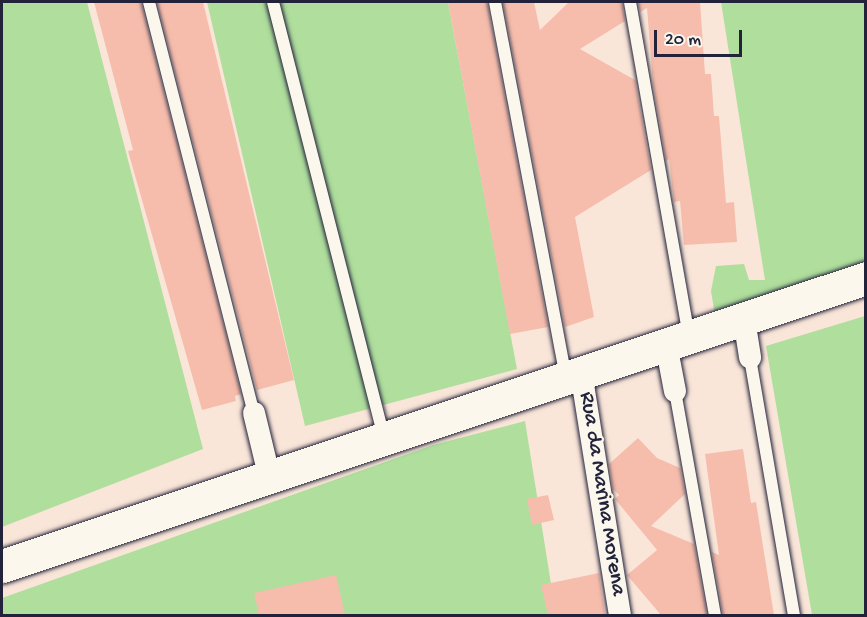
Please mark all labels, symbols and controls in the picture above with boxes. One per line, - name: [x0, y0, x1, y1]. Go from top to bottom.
- scale bar: [657, 18, 746, 56]
- text: 20 m: [665, 30, 701, 51]
- street label: Rua da Marina Morena: [572, 390, 630, 598]

